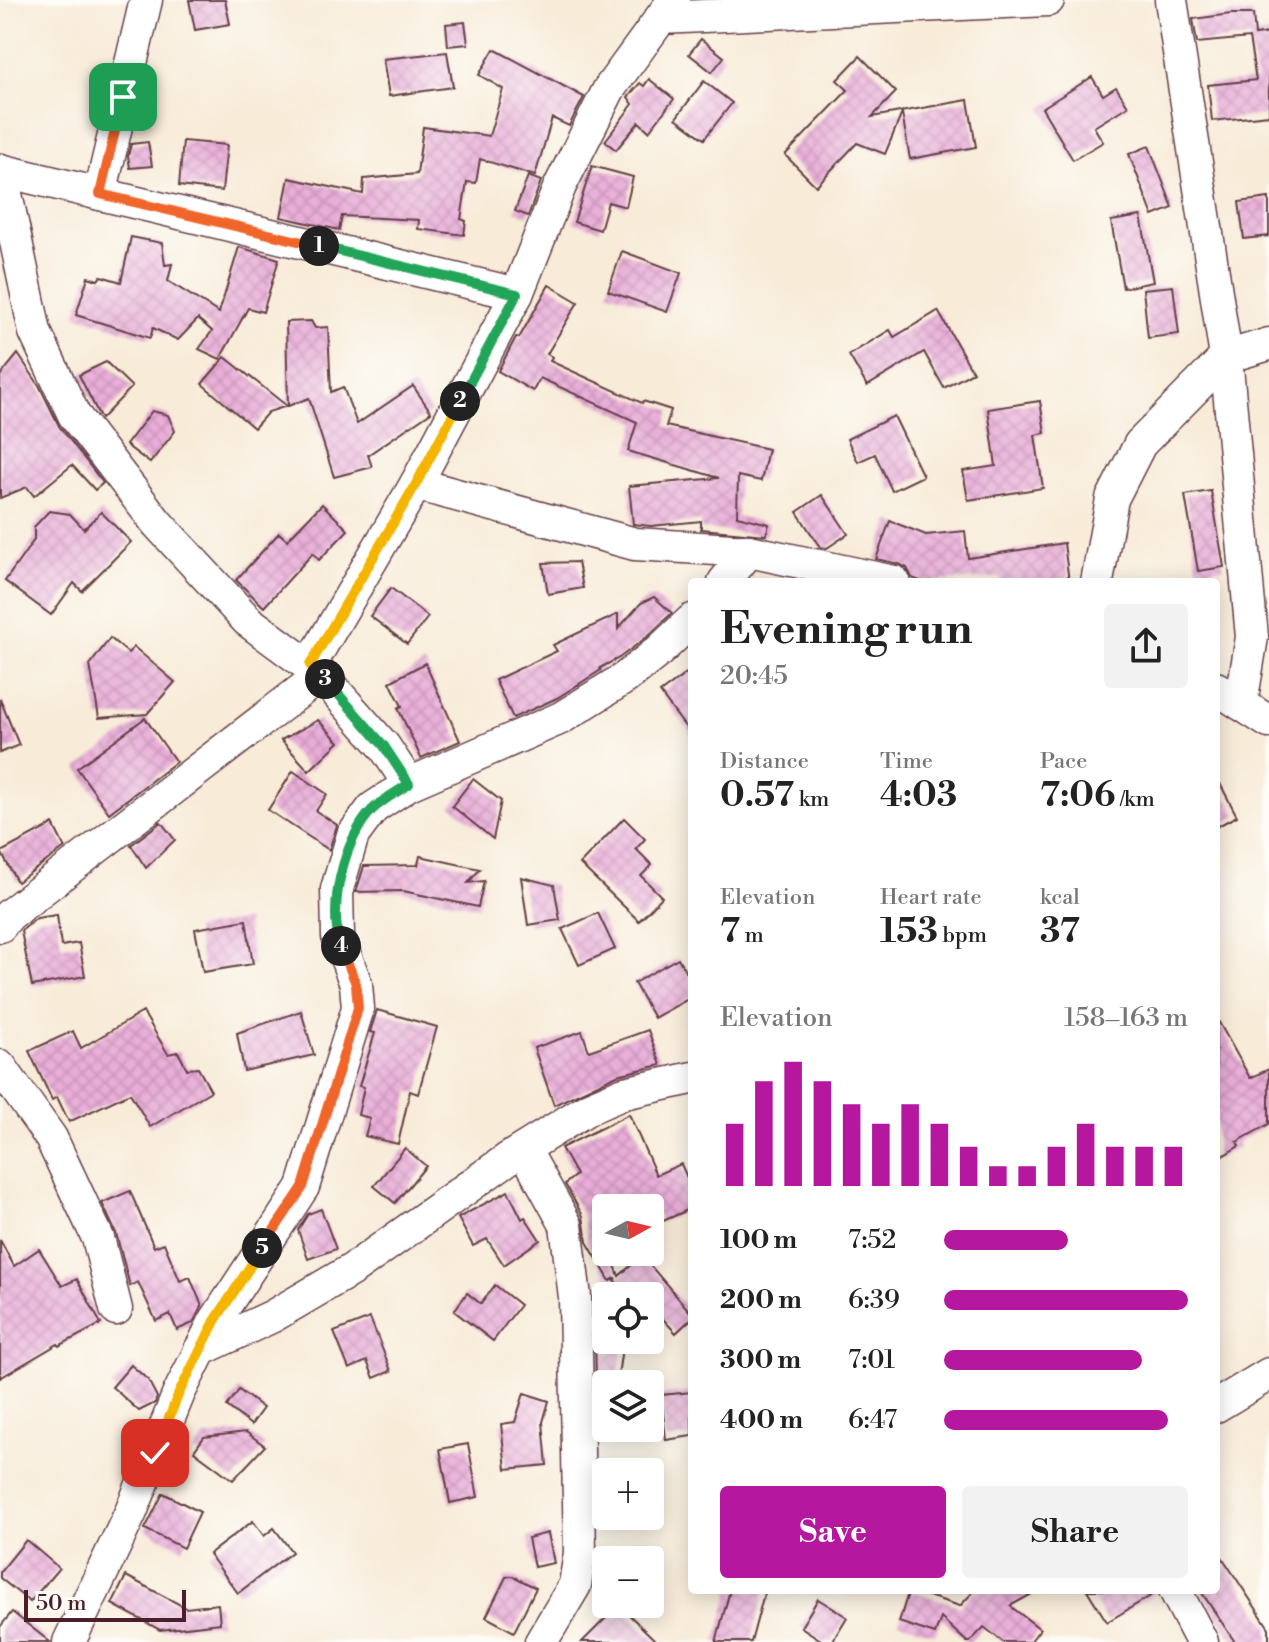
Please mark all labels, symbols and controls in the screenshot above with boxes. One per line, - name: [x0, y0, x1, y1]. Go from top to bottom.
- pin: [89, 63, 157, 131]
- icon: arrive: [101, 75, 145, 119]
- pin: 1: [299, 226, 339, 266]
- text: 1: [314, 232, 324, 259]
- pin: 2: [440, 381, 480, 421]
- text: 2: [453, 387, 467, 414]
- text: Evening run: [720, 602, 973, 657]
- button: share: [1104, 604, 1188, 688]
- pin: 3: [305, 659, 345, 699]
- text: 20:45: [720, 660, 788, 692]
- text: 3: [318, 665, 332, 692]
- text: Distance: [720, 748, 809, 775]
- text: Time: [880, 748, 933, 775]
- text: Pace: [1040, 748, 1087, 775]
- text: 0.57: [720, 775, 794, 817]
- text: 4:03: [880, 775, 957, 817]
- text: 7:06: [1040, 775, 1115, 817]
- text: km: [794, 786, 829, 813]
- text: /km: [1115, 786, 1155, 813]
- text: Elevation: [720, 884, 815, 911]
- text: Heart rate: [880, 884, 982, 911]
- text: kcal: [1040, 884, 1080, 911]
- text: 7: [720, 911, 740, 953]
- text: 153: [880, 911, 938, 953]
- text: 37: [1040, 911, 1080, 953]
- text: m: [740, 922, 764, 949]
- text: bpm: [938, 922, 987, 949]
- pin: 4: [321, 926, 361, 966]
- text: 4: [334, 932, 348, 959]
- text: Elevation: [720, 1002, 833, 1034]
- text: 158–163 m: [1064, 1002, 1188, 1034]
- north arrow: [592, 1194, 664, 1266]
- map controls: [592, 1194, 664, 1618]
- text: 100 m: [720, 1224, 797, 1256]
- text: 7:52: [848, 1224, 896, 1256]
- pin: 5: [242, 1228, 282, 1268]
- text: 5: [255, 1234, 269, 1261]
- button: locate: [592, 1282, 664, 1354]
- text: 200 m: [720, 1284, 802, 1316]
- text: 6:39: [848, 1284, 900, 1316]
- text: 300 m: [720, 1344, 801, 1376]
- text: 7:01: [848, 1344, 895, 1376]
- button: layers: [592, 1370, 664, 1442]
- text: 400 m: [720, 1404, 803, 1436]
- text: 6:47: [848, 1404, 897, 1436]
- pin: [121, 1419, 189, 1487]
- icon: check: [133, 1431, 177, 1475]
- button: +: [592, 1458, 664, 1530]
- button: Save: [720, 1486, 946, 1578]
- button: Share: [962, 1486, 1188, 1578]
- button: −: [592, 1546, 664, 1618]
- scale bar: [24, 1586, 186, 1622]
- text: 50 m: [36, 1590, 87, 1617]

